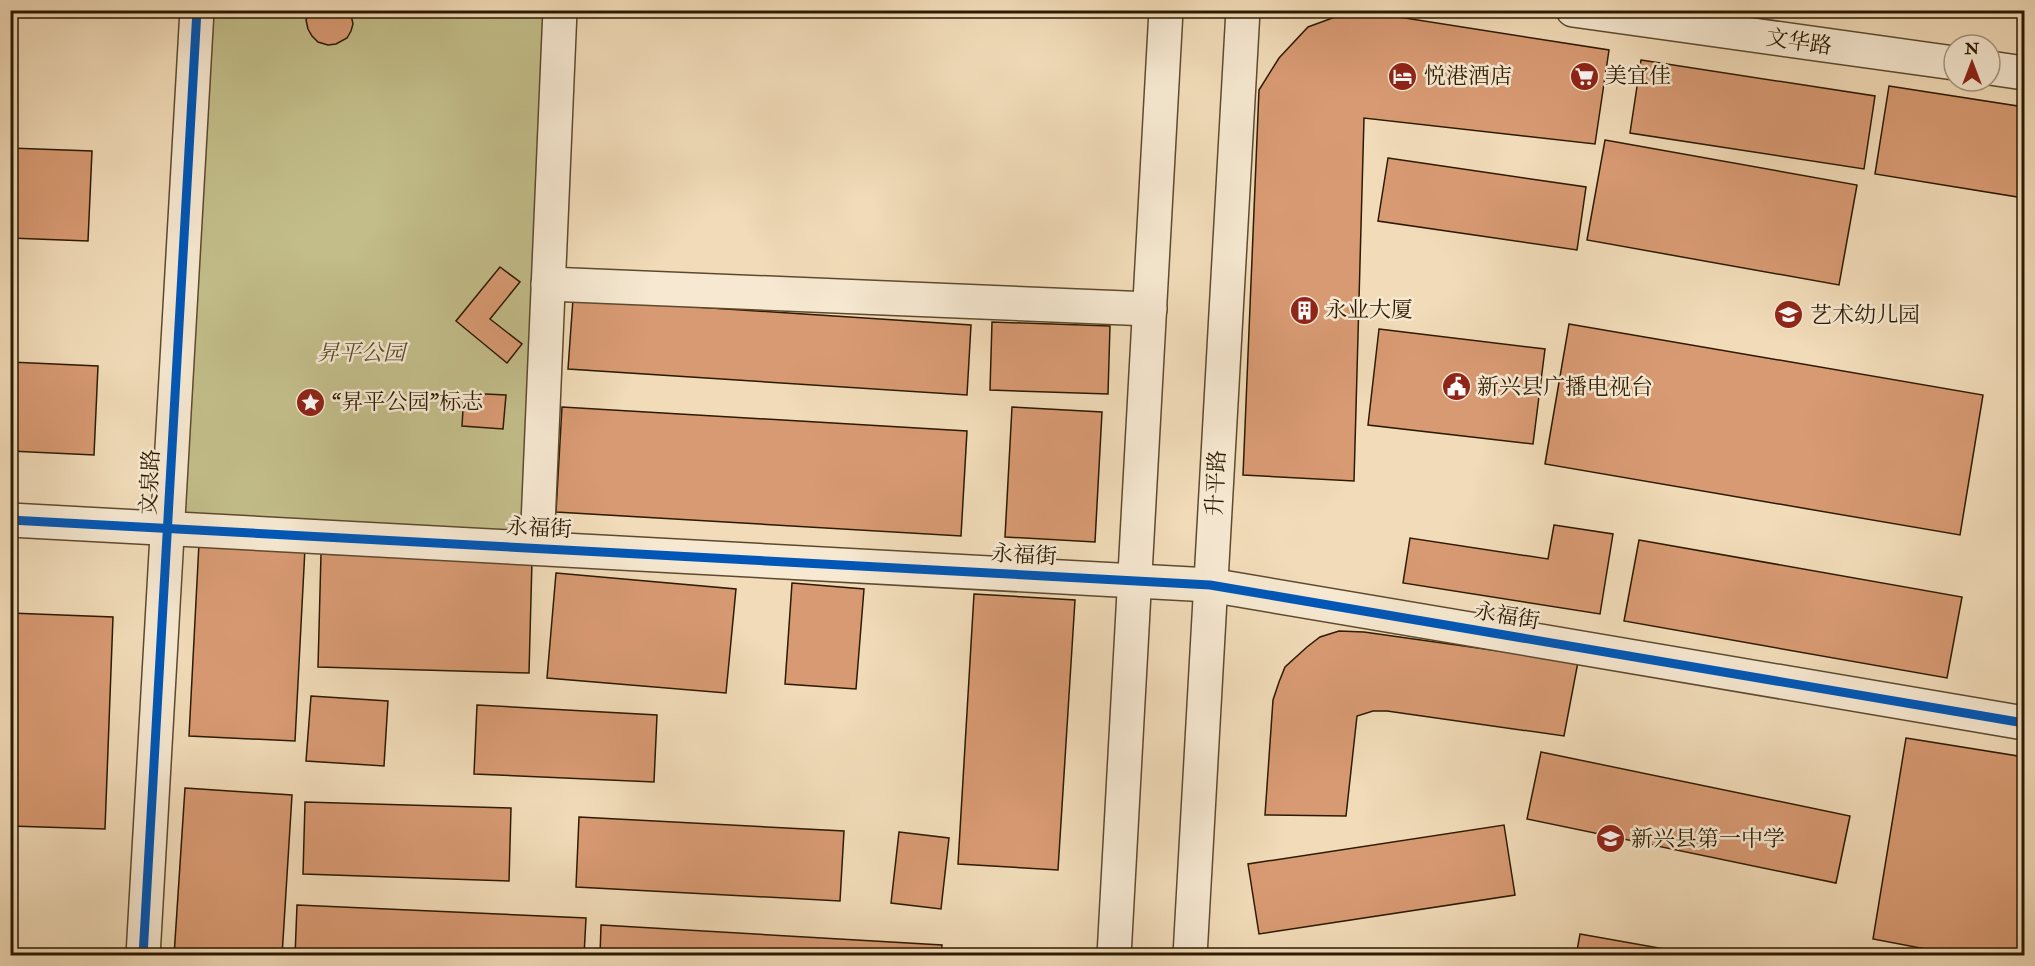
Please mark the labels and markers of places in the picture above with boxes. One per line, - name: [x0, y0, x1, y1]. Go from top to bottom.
- hotel icon: 悦港酒店: [1387, 60, 1419, 92]
- supermarket icon: 美宜佳: [1568, 60, 1600, 92]
- place label: 悦港酒店: [1424, 62, 1512, 90]
- place label: 美宜佳: [1605, 62, 1671, 90]
- building icon: 永业大厦: [1288, 294, 1320, 326]
- place label: 永业大厦: [1325, 296, 1413, 324]
- school or university icon: 艺术幼儿园: [1773, 299, 1805, 331]
- place label: 艺术幼儿园: [1810, 301, 1920, 329]
- public building icon: 新兴县广播电视台: [1440, 371, 1472, 403]
- place label: 新兴县广播电视台: [1477, 373, 1653, 401]
- place icon: “昇平公园”标志: [295, 386, 327, 418]
- place label: “昇平公园”标志: [332, 388, 483, 416]
- school or university icon: 新兴县第一中学: [1594, 823, 1626, 855]
- place label: 新兴县第一中学: [1631, 825, 1785, 853]

